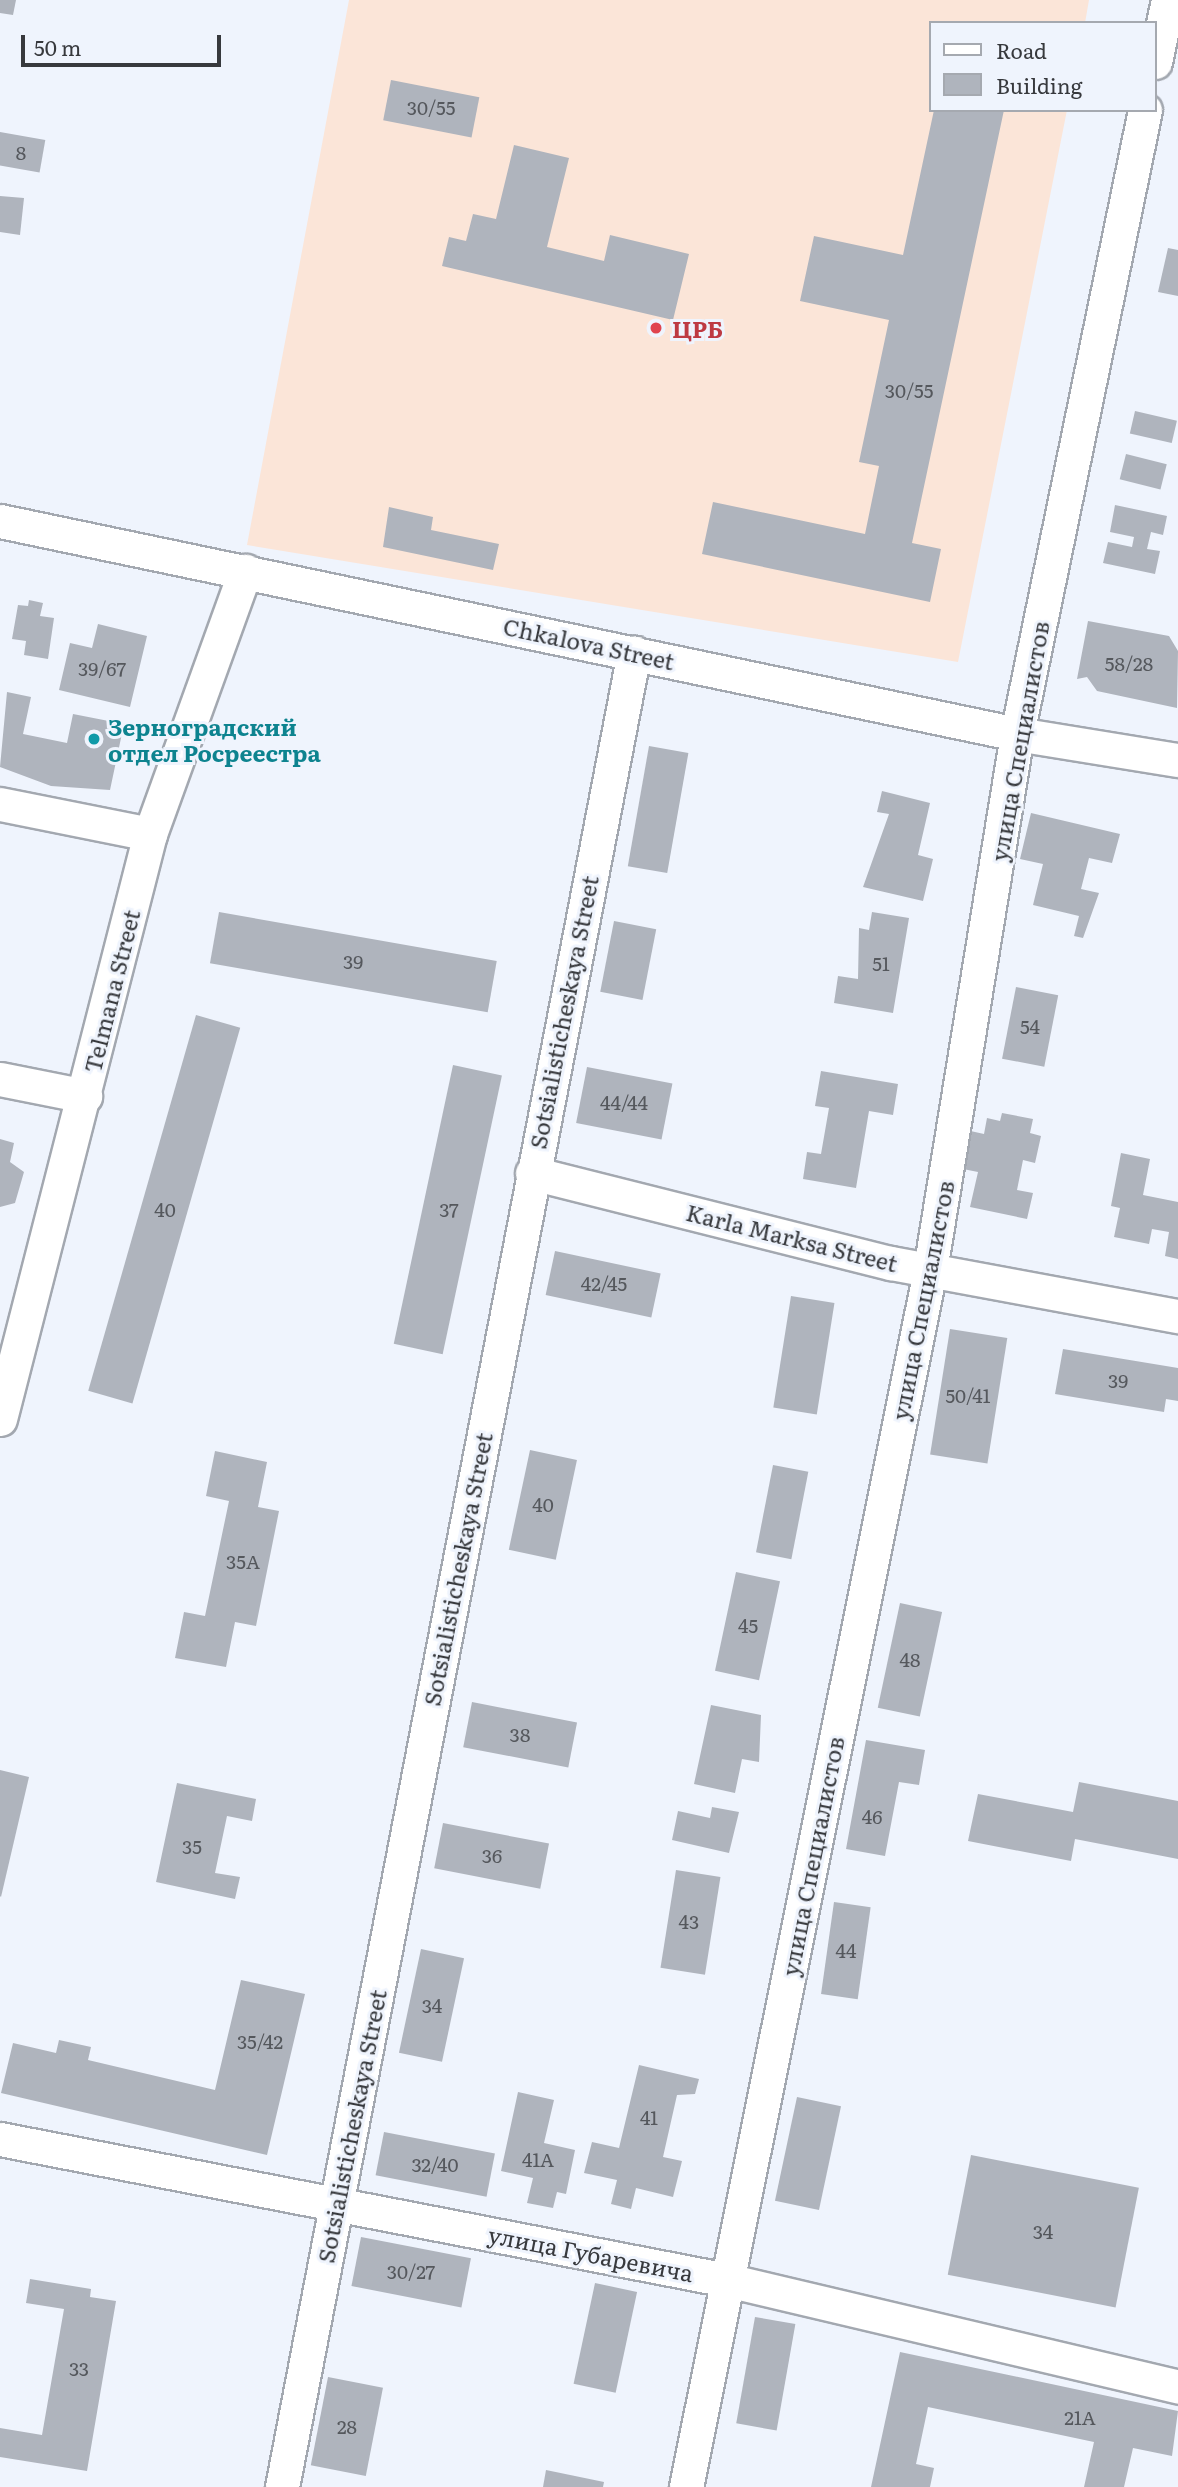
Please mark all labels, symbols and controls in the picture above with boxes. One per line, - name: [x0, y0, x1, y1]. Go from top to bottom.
- scale bar: [24, 21, 224, 65]
- legend: [930, 21, 1157, 112]
- text: 50 m: [34, 31, 81, 62]
- text: Road: [996, 34, 1047, 65]
- text: Building: [996, 69, 1082, 100]
- house number: 30/55: [407, 97, 455, 119]
- house number: 8: [16, 142, 26, 164]
- place label: ЦРБ: [672, 314, 723, 342]
- marker: ЦРБ: [646, 318, 666, 338]
- house number: 30/55: [885, 380, 933, 402]
- street label: Chkalova Street: [501, 611, 677, 675]
- street label: улица Специалистов: [984, 619, 1054, 863]
- house number: 58/28: [1105, 653, 1153, 675]
- house number: 39/67: [78, 658, 126, 680]
- place label: Зерноградский отдел Росреестра: [108, 712, 321, 766]
- marker: Зерноградский отдел Росреестра: [86, 731, 102, 747]
- street label: Sotsialisticheskaya Street: [523, 873, 603, 1151]
- street label: Telmana Street: [77, 907, 145, 1075]
- house number: 39: [343, 951, 363, 973]
- house number: 51: [872, 953, 890, 975]
- house number: 54: [1020, 1016, 1040, 1038]
- house number: 44/44: [600, 1092, 648, 1114]
- street label: улица Специалистов: [885, 1178, 959, 1422]
- street label: Karla Marksa Street: [684, 1197, 900, 1277]
- house number: 40: [154, 1199, 176, 1221]
- house number: 37: [439, 1199, 459, 1221]
- house number: 42/45: [581, 1273, 627, 1295]
- house number: 39: [1108, 1370, 1128, 1392]
- house number: 50/41: [945, 1385, 991, 1407]
- street label: Sotsialisticheskaya Street: [417, 1430, 497, 1708]
- house number: 40: [532, 1494, 554, 1516]
- house number: 35А: [226, 1551, 260, 1573]
- house number: 45: [738, 1615, 758, 1637]
- house number: 48: [900, 1649, 920, 1671]
- house number: 38: [510, 1724, 530, 1746]
- street label: улица Специалистов: [775, 1734, 849, 1978]
- house number: 46: [862, 1806, 882, 1828]
- house number: 35: [182, 1836, 202, 1858]
- house number: 36: [482, 1845, 502, 1867]
- house number: 43: [679, 1911, 699, 1933]
- house number: 44: [836, 1940, 856, 1962]
- street label: Sotsialisticheskaya Street: [311, 1987, 391, 2265]
- house number: 34: [422, 1995, 442, 2017]
- house number: 35/42: [237, 2031, 283, 2053]
- house number: 41: [640, 2107, 658, 2129]
- house number: 41А: [522, 2149, 554, 2171]
- house number: 32/40: [411, 2154, 459, 2176]
- street label: улица Губаревича: [486, 2220, 696, 2286]
- house number: 34: [1033, 2221, 1053, 2243]
- house number: 30/27: [387, 2261, 435, 2283]
- house number: 33: [69, 2358, 89, 2380]
- house number: 21А: [1064, 2407, 1096, 2429]
- house number: 28: [337, 2416, 357, 2438]

